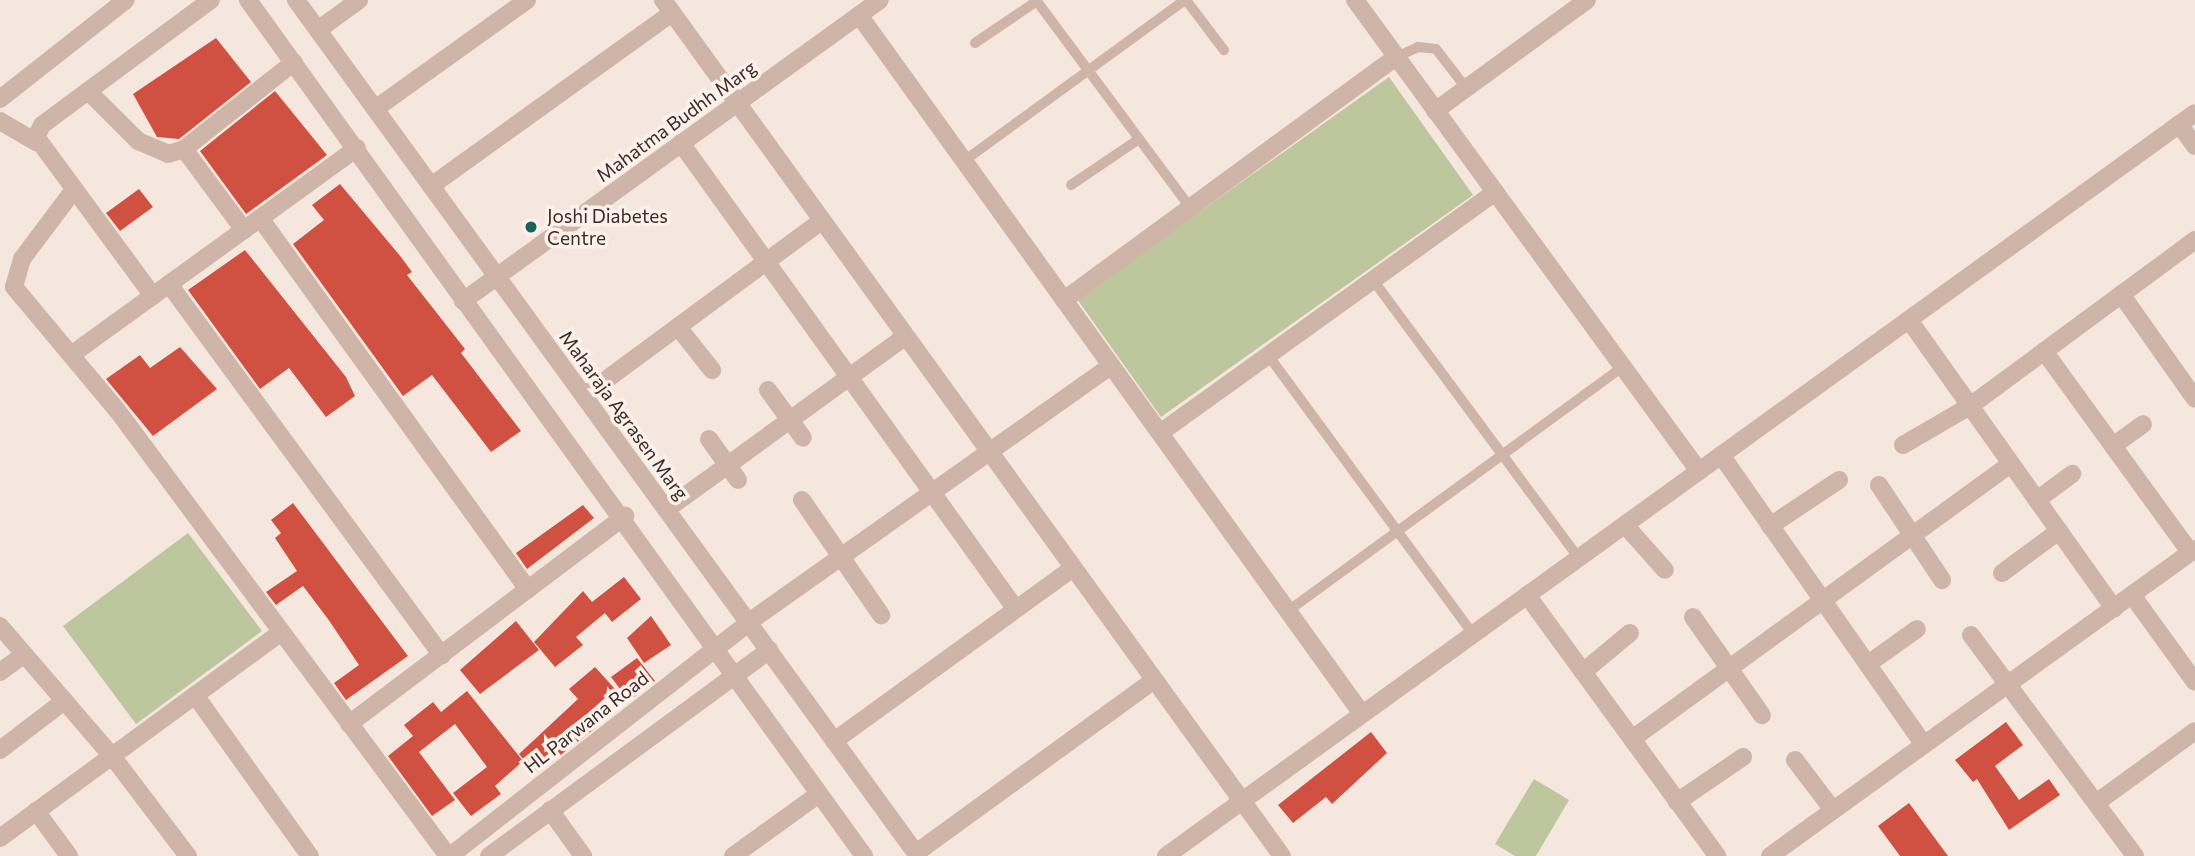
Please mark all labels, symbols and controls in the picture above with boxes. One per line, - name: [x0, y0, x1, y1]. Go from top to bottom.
- street label: Mahatma Budhh Marg: [592, 55, 760, 187]
- place label: Joshi Diabetes Centre: [547, 205, 668, 249]
- marker: Joshi Diabetes Centre: [521, 217, 541, 237]
- street label: Maharaja Agrasen Marg: [555, 326, 693, 504]
- street label: HL Parwana Road: [519, 666, 653, 778]

